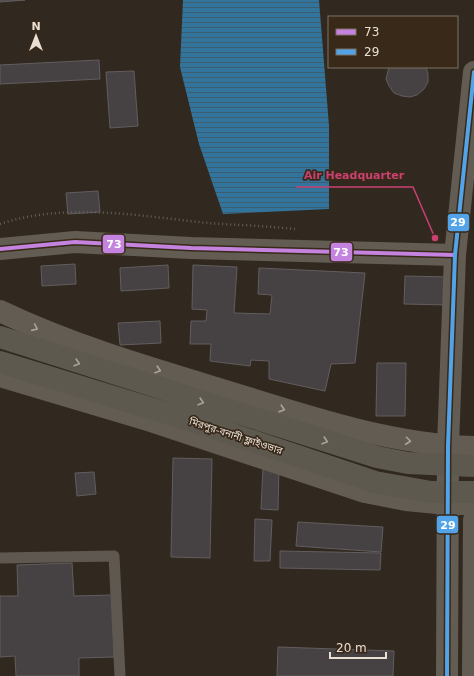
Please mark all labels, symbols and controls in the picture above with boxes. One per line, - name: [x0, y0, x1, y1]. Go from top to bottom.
- north arrow: [16, 16, 56, 56]
- legend: [328, 16, 458, 68]
- text: N: [31, 20, 41, 33]
- text: 73: [364, 25, 379, 39]
- text: 29: [364, 45, 379, 59]
- callout: Air Headquarter: [296, 164, 413, 187]
- text: Air Headquarter: [304, 169, 405, 182]
- line badge: 29: [447, 213, 470, 232]
- text: 29: [450, 216, 466, 229]
- line badge: 73: [102, 234, 125, 254]
- text: 73: [106, 238, 122, 251]
- line badge: 73: [330, 242, 353, 262]
- text: 73: [333, 246, 349, 259]
- one-way arrow: [31, 323, 39, 331]
- one-way arrow: [73, 358, 80, 367]
- one-way arrow: [155, 365, 162, 373]
- one-way arrow: [197, 397, 204, 406]
- one-way arrow: [279, 404, 286, 413]
- street label: মিরপুর-বনানী ফ্লাইওভার: [187, 415, 285, 458]
- one-way arrow: [321, 436, 328, 444]
- one-way arrow: [405, 436, 411, 445]
- line badge: 29: [436, 515, 459, 534]
- text: 29: [440, 519, 456, 532]
- scale bar: [330, 634, 386, 660]
- text: 20 m: [336, 641, 367, 655]

